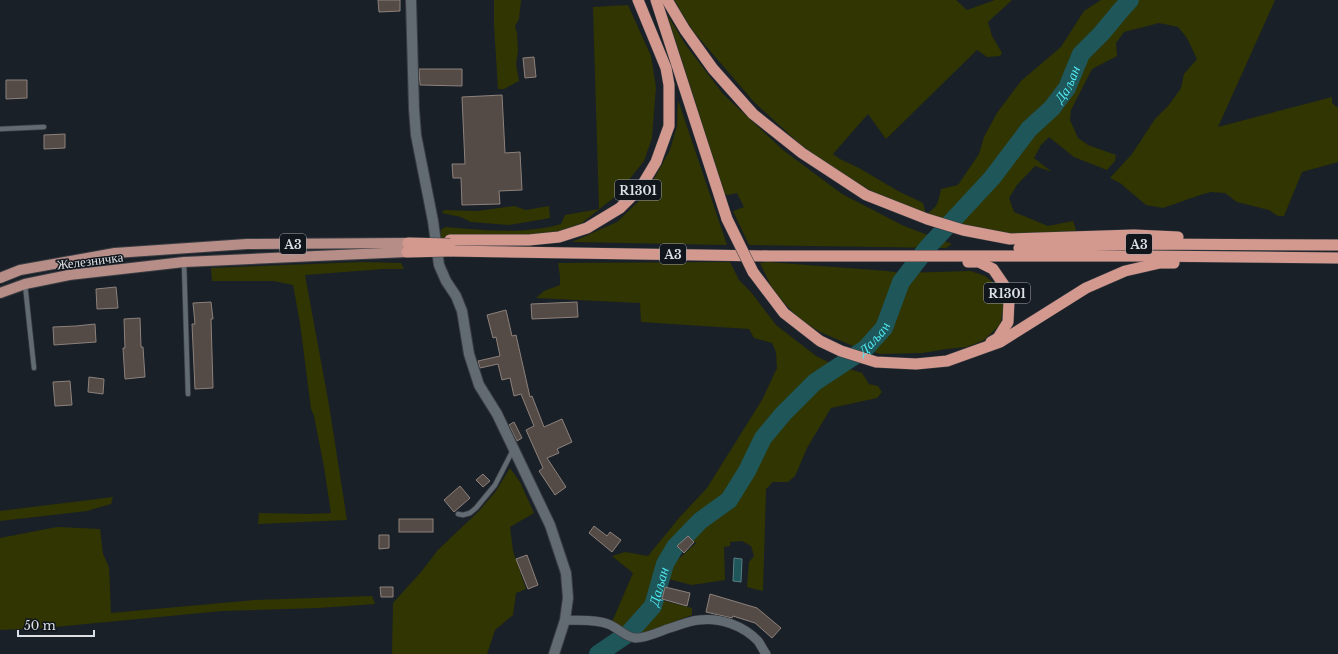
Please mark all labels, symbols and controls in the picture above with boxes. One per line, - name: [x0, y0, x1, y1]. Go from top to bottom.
- water label: Даљан: [1049, 63, 1084, 108]
- road number: R1301: [615, 180, 661, 200]
- road number: A3: [280, 234, 306, 254]
- road number: A3: [1126, 234, 1152, 254]
- road number: A3: [660, 244, 686, 264]
- street label: Железничка: [56, 248, 124, 273]
- road number: R1301: [984, 283, 1030, 303]
- water label: Даљан: [854, 320, 894, 361]
- water label: Даљан: [644, 565, 673, 610]
- scale bar: [18, 612, 94, 638]
- text: 50 m: [24, 618, 56, 633]

